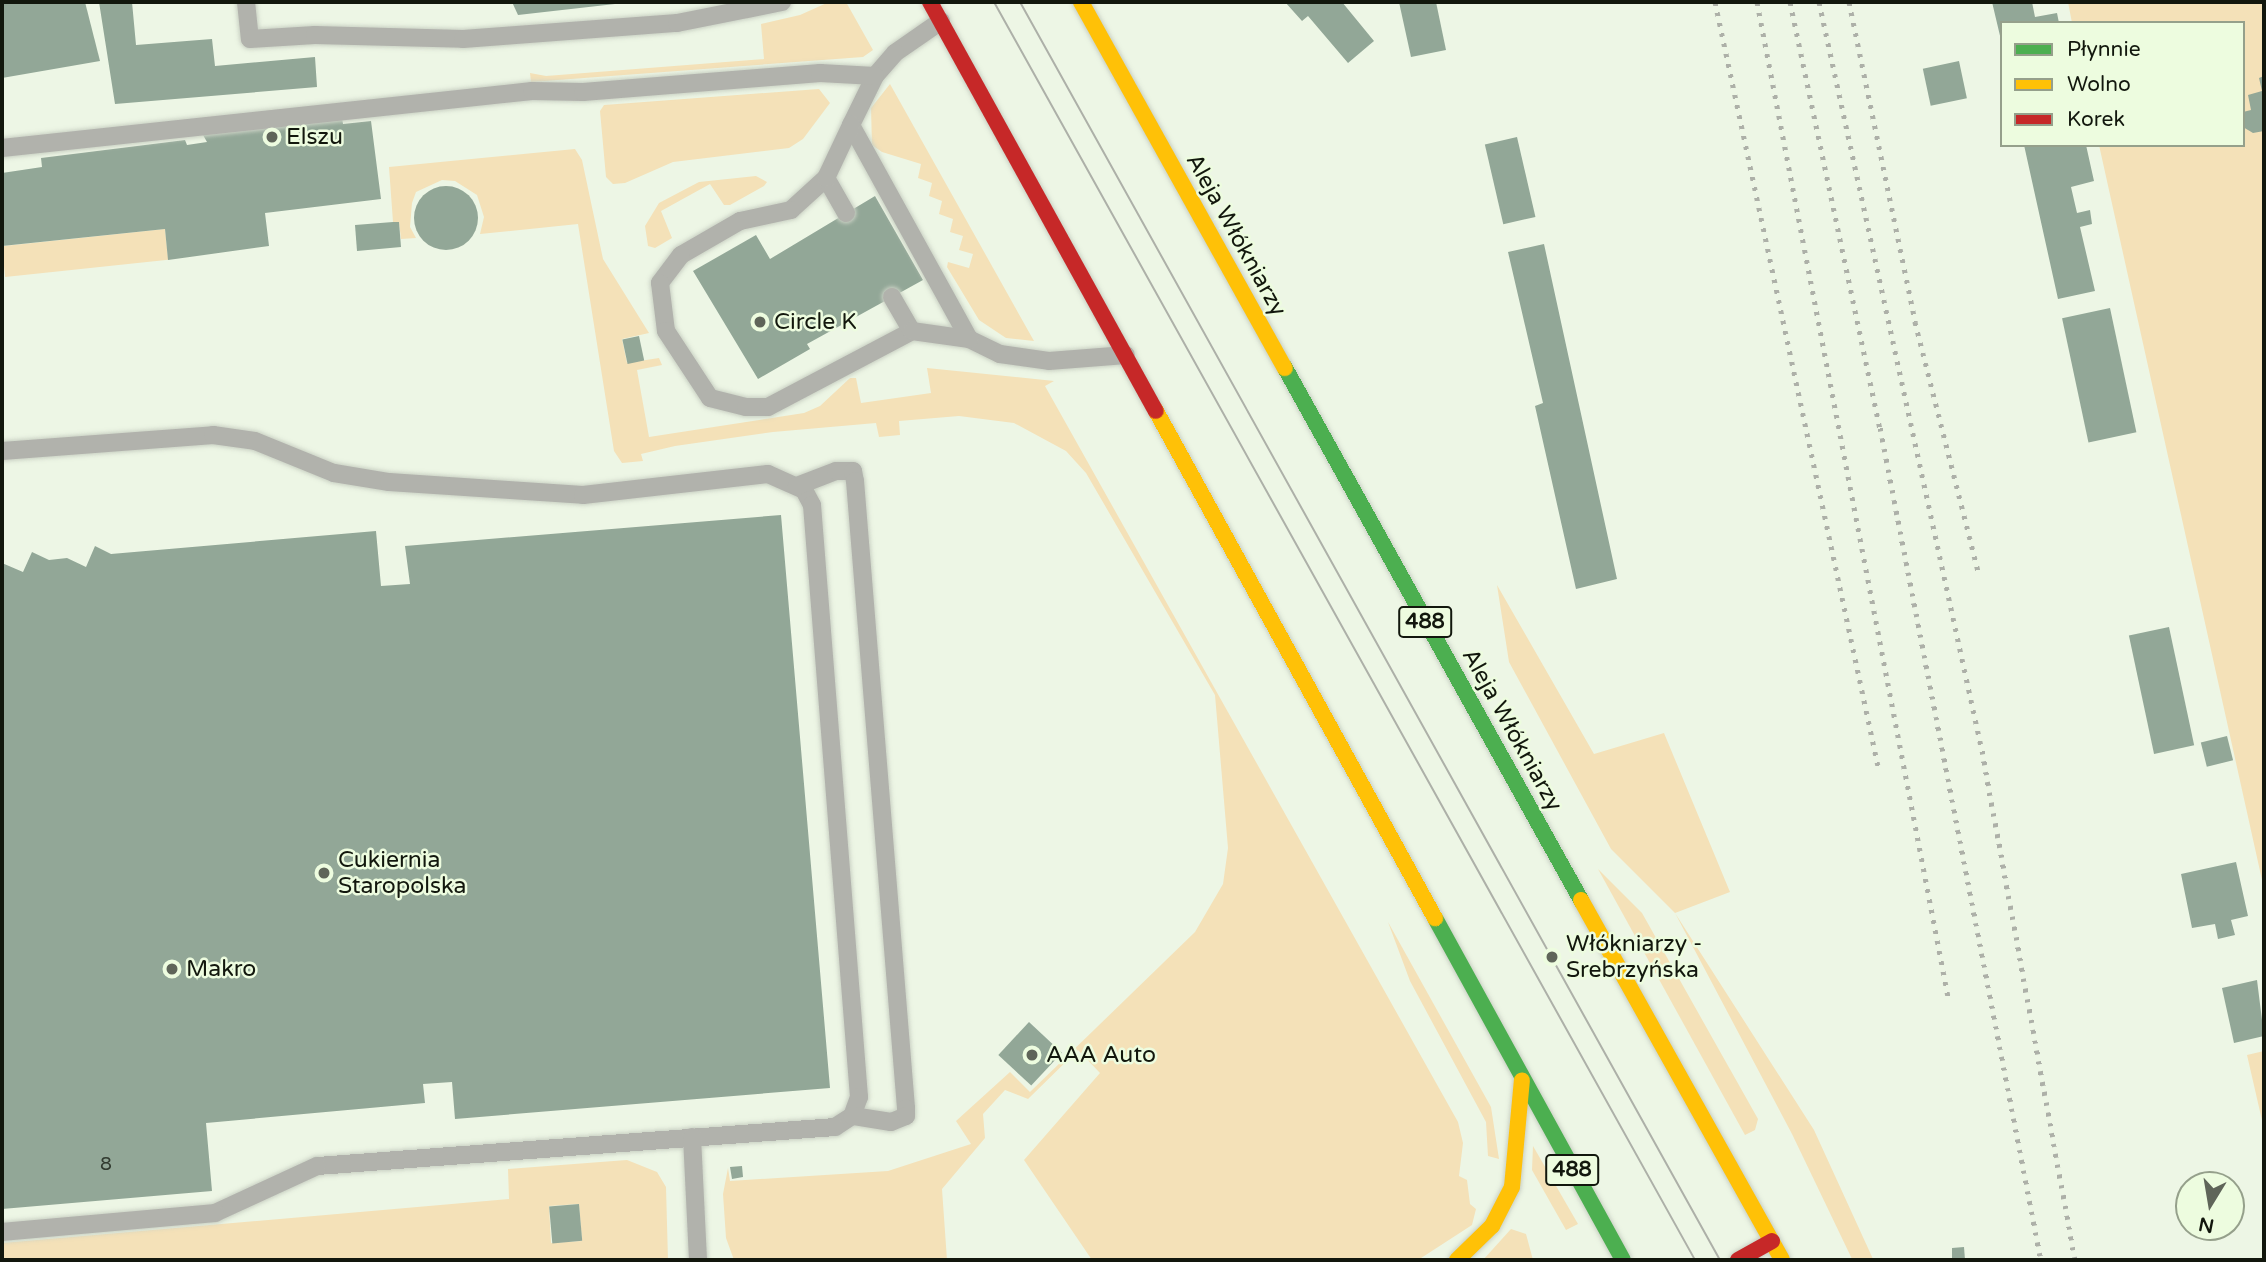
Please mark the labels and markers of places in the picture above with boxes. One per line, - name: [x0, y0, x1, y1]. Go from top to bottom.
- place label: Elszu: [286, 123, 343, 151]
- marker: Elszu: [264, 129, 280, 145]
- place label: Circle K: [774, 308, 857, 336]
- marker: Circle K: [752, 314, 768, 330]
- place label: Cukiernia Staropolska: [338, 846, 466, 900]
- marker: Cukiernia Staropolska: [316, 865, 332, 881]
- place label: Włókniarzy - Srebrzyńska: [1566, 930, 1702, 984]
- marker: Włókniarzy - Srebrzyńska: [1544, 949, 1560, 965]
- place label: Makro: [186, 955, 256, 983]
- marker: Makro: [164, 961, 180, 977]
- place label: AAA Auto: [1046, 1041, 1156, 1069]
- marker: AAA Auto: [1024, 1047, 1040, 1063]

